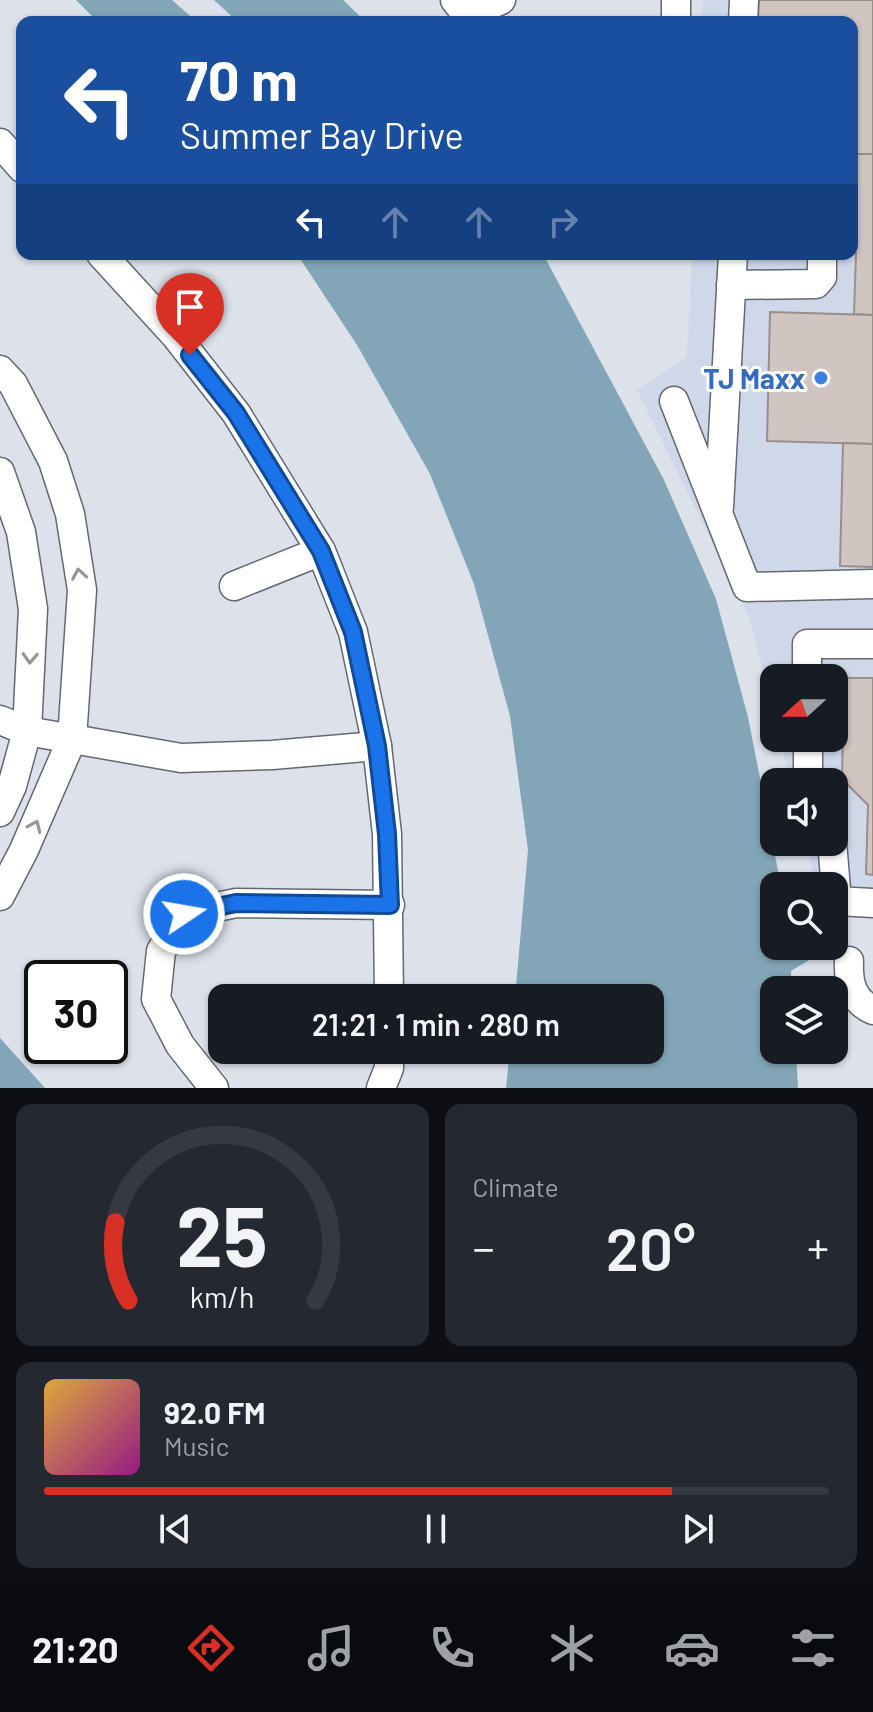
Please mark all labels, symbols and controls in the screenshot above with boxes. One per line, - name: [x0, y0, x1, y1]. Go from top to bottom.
- text: 70 m: [180, 45, 298, 112]
- icon: left: [48, 48, 152, 152]
- text: Summer Bay Drive: [180, 113, 464, 156]
- icon: left: [289, 200, 333, 244]
- icon: ahead: [373, 200, 417, 244]
- icon: ahead: [457, 200, 501, 244]
- icon: right: [541, 200, 585, 244]
- pin: [156, 273, 224, 355]
- icon: arrive: [168, 285, 212, 329]
- place label: TJ Maxx: [703, 361, 805, 395]
- marker: TJ Maxx: [812, 369, 830, 387]
- one-way arrow: [71, 567, 88, 581]
- one-way arrow: [22, 652, 39, 665]
- north arrow: [760, 664, 848, 752]
- map controls: [760, 664, 848, 1064]
- button: sound: [760, 768, 848, 856]
- one-way arrow: [25, 820, 41, 834]
- position arrow: [142, 872, 226, 956]
- button: search: [760, 872, 848, 960]
- speed limit sign: 30: [24, 960, 128, 1064]
- button: layers: [760, 976, 848, 1064]
- text: 21:21 · 1 min · 280 m: [312, 1006, 560, 1042]
- text: Climate: [473, 1171, 559, 1202]
- text: 25: [177, 1184, 268, 1284]
- text: 20°: [606, 1211, 696, 1283]
- text: −: [473, 1220, 495, 1273]
- text: +: [807, 1220, 829, 1273]
- text: km/h: [190, 1279, 255, 1314]
- text: 92.0 FM: [164, 1394, 265, 1430]
- text: Music: [164, 1430, 229, 1461]
- icon: previous: [153, 1507, 197, 1551]
- icon: pause: [414, 1507, 458, 1551]
- icon: next: [676, 1507, 720, 1551]
- icon: directions: [183, 1620, 239, 1676]
- icon: music: [303, 1620, 359, 1676]
- icon: phone: [424, 1620, 480, 1676]
- icon: climate: [544, 1620, 600, 1676]
- icon: car: [664, 1620, 720, 1676]
- icon: filters: [785, 1620, 841, 1676]
- text: 21:20: [32, 1627, 119, 1670]

